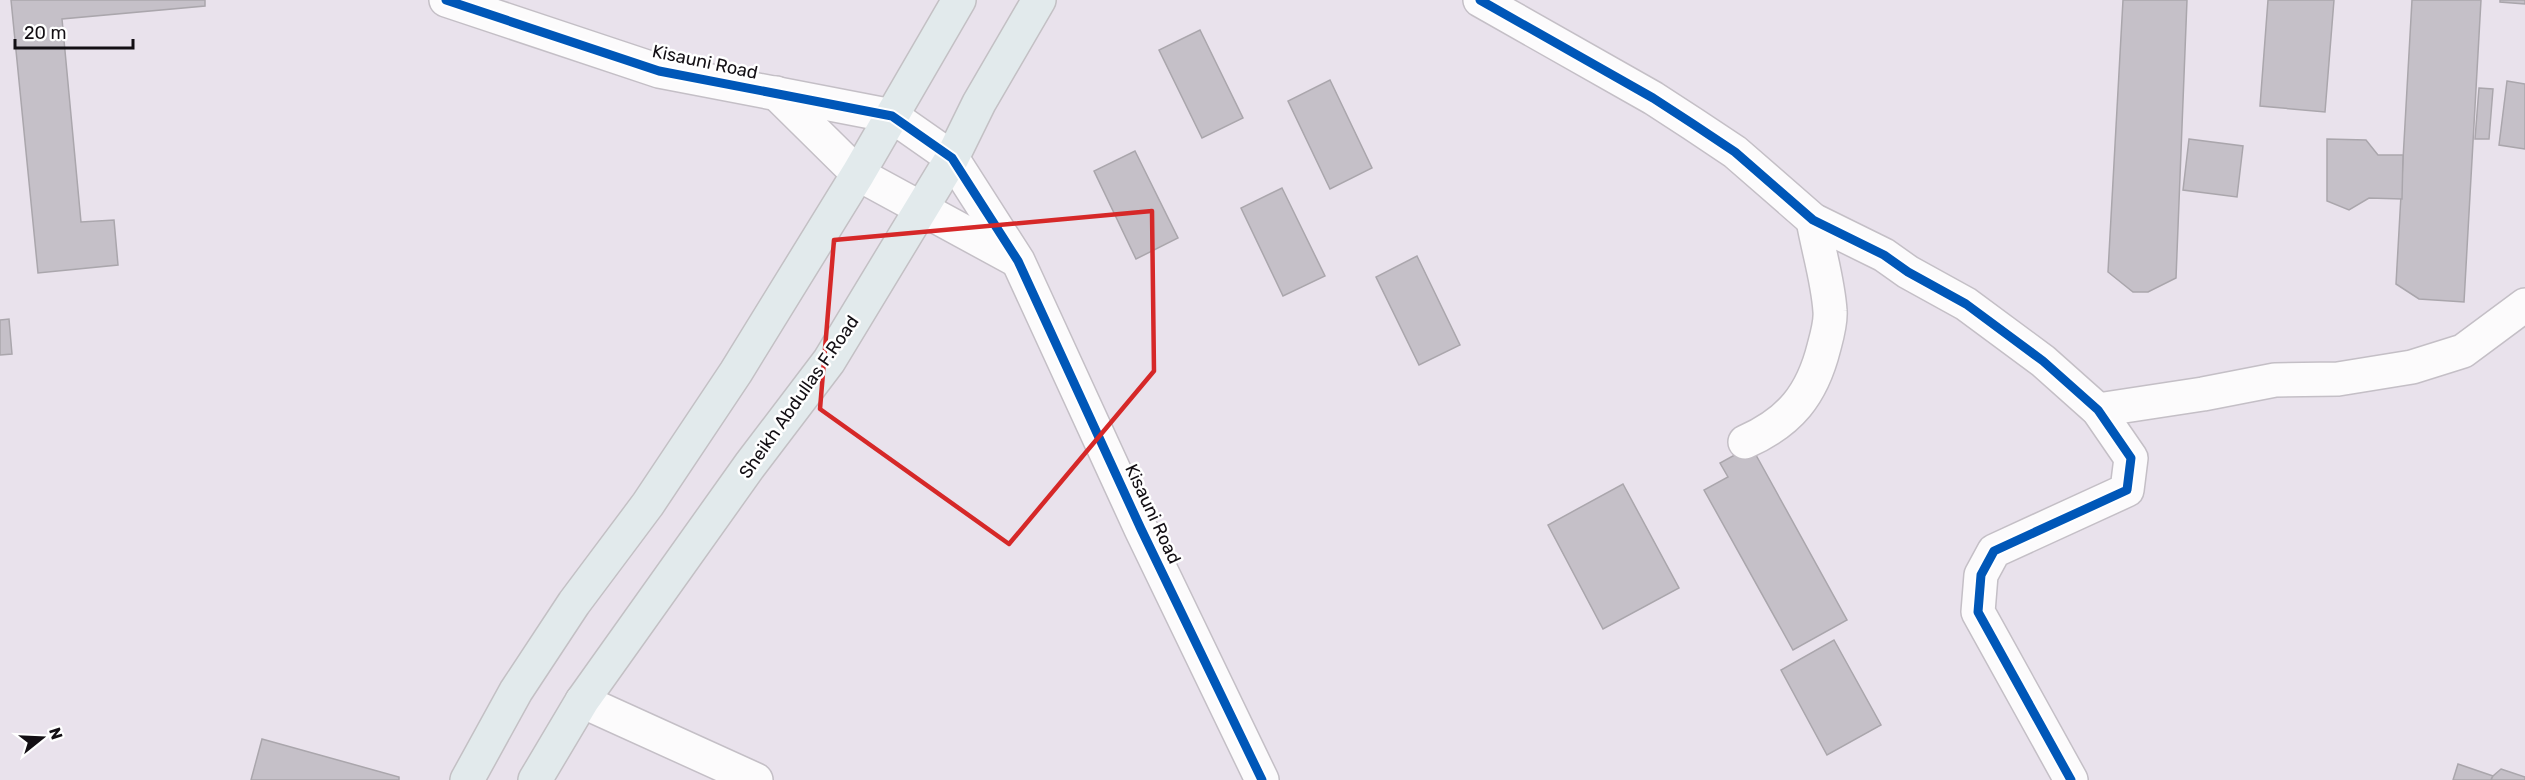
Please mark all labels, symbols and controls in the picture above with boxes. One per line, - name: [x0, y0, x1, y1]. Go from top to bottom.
- scale bar: [15, 12, 134, 50]
- text: 20 m: [24, 22, 66, 44]
- street label: Kisauni Road: [650, 40, 760, 84]
- street label: Sheikh Abdullas F.Road: [734, 311, 864, 483]
- street label: Kisauni Road: [1120, 461, 1186, 567]
- north arrow: [12, 708, 72, 768]
- text: N: [45, 725, 67, 742]

